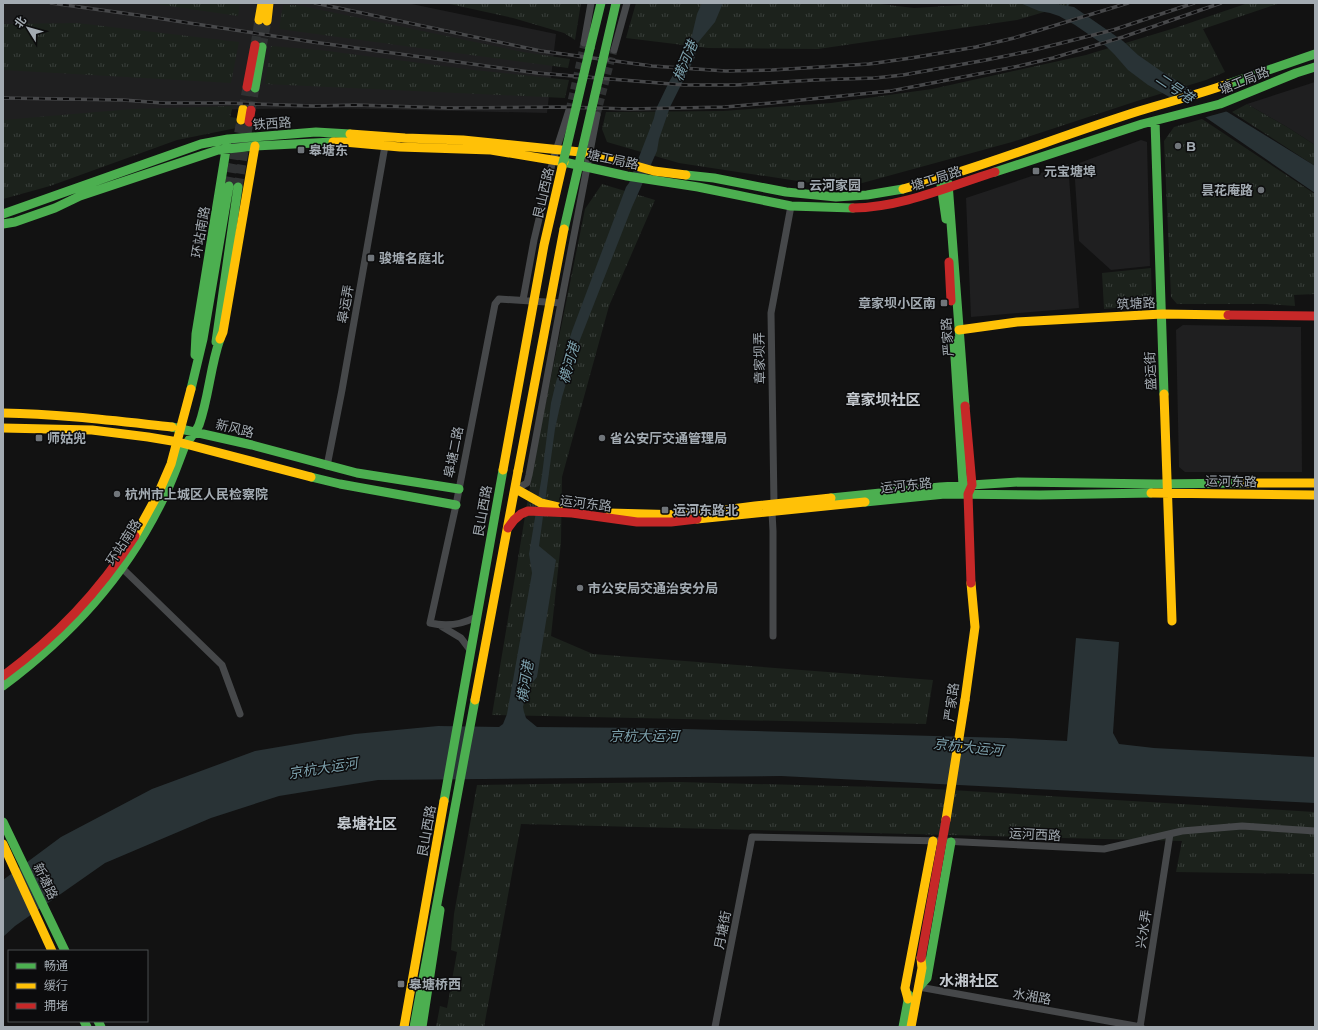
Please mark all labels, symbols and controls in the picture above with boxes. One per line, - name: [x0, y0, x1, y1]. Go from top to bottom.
- north arrow: [8, 8, 48, 48]
- text: 北: [11, 13, 29, 31]
- water label: 横河港: [669, 36, 702, 84]
- street label: 塘工局路: [1217, 63, 1271, 97]
- water label: 二号港: [1153, 69, 1199, 108]
- street label: 铁西路: [252, 114, 292, 132]
- place label: B: [1186, 138, 1196, 154]
- marker: B: [1173, 141, 1183, 151]
- place label: 皋塘东: [309, 142, 348, 158]
- marker: 皋塘东: [296, 145, 306, 155]
- street label: 塘工局路: [586, 146, 640, 172]
- street label: 塘工局路: [909, 162, 963, 194]
- place label: 元宝塘埠: [1044, 163, 1096, 179]
- street label: 艮山西路: [529, 166, 557, 220]
- marker: 元宝塘埠: [1031, 166, 1041, 176]
- place label: 云河家园: [809, 177, 861, 193]
- marker: 云河家园: [796, 180, 806, 190]
- place label: 昙花庵路: [1201, 182, 1253, 198]
- marker: 昙花庵路: [1256, 185, 1266, 195]
- street label: 环站南路: [188, 205, 212, 259]
- place label: 骏塘名庭北: [379, 250, 444, 266]
- marker: 骏塘名庭北: [366, 253, 376, 263]
- street label: 皋运弄: [334, 283, 356, 325]
- street label: 筑塘路: [1116, 294, 1156, 312]
- place label: 章家坝小区南: [858, 295, 936, 311]
- marker: 章家坝小区南: [939, 298, 949, 308]
- street label: 严家路: [938, 317, 956, 357]
- street label: 章家坝弄: [751, 332, 767, 384]
- water label: 横河港: [555, 338, 584, 386]
- street label: 盛运街: [1141, 351, 1159, 391]
- district label: 章家坝社区: [845, 390, 921, 409]
- street label: 新风路: [214, 416, 256, 440]
- street label: 皋塘二路: [440, 425, 466, 479]
- place label: 师姑兜: [47, 430, 86, 446]
- place label: 省公安厅交通管理局: [610, 430, 727, 446]
- marker: 师姑兜: [34, 433, 44, 443]
- marker: 省公安厅交通管理局: [597, 433, 607, 443]
- street label: 运河东路: [1205, 473, 1257, 489]
- street label: 运河东路: [879, 474, 933, 496]
- street label: 艮山西路: [470, 484, 494, 538]
- place label: 杭州市上城区人民检察院: [125, 486, 268, 502]
- marker: 杭州市上城区人民检察院: [112, 489, 122, 499]
- street label: 运河东路: [559, 492, 613, 514]
- place label: 运河东路北: [673, 502, 738, 518]
- marker: 运河东路北: [660, 505, 670, 515]
- street label: 环站南路: [102, 516, 144, 568]
- place label: 市公安局交通治安分局: [588, 580, 718, 596]
- marker: 市公安局交通治安分局: [575, 583, 585, 593]
- water label: 横河港: [513, 658, 537, 704]
- street label: 严家路: [940, 682, 962, 722]
- water label: 京杭大运河: [609, 727, 682, 745]
- water label: 京杭大运河: [932, 734, 1007, 760]
- water label: 京杭大运河: [287, 753, 362, 782]
- street label: 艮山西路: [414, 804, 438, 858]
- district label: 皋塘社区: [337, 814, 397, 833]
- street label: 运河西路: [1009, 825, 1061, 843]
- street label: 新塘路: [30, 860, 62, 902]
- street label: 兴水弄: [1132, 908, 1154, 950]
- street label: 月塘街: [710, 909, 734, 951]
- legend: [8, 950, 148, 1022]
- text: 畅通: [44, 958, 68, 973]
- district label: 水湘社区: [939, 971, 999, 990]
- place label: 皋塘桥西: [409, 976, 461, 992]
- text: 缓行: [44, 978, 68, 993]
- marker: 皋塘桥西: [396, 979, 406, 989]
- street label: 水湘路: [1011, 985, 1053, 1007]
- text: 拥堵: [44, 998, 68, 1013]

